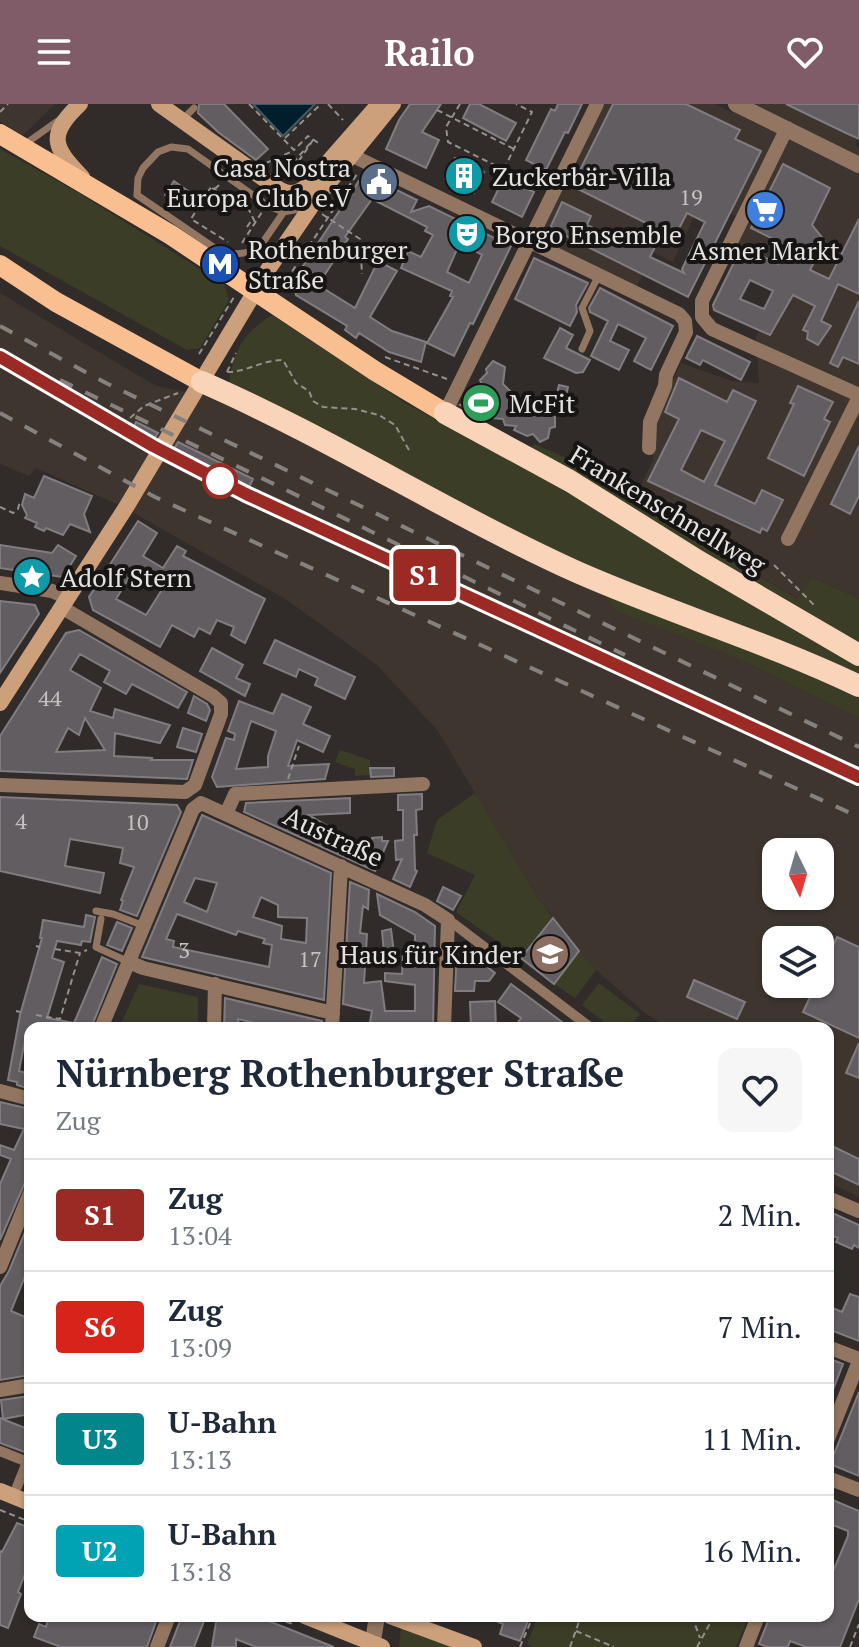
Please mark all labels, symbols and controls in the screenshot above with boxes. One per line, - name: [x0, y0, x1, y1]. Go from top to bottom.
- text: Railo: [384, 29, 475, 76]
- icon: menu: [32, 30, 76, 74]
- icon: heart: [783, 30, 827, 74]
- place label: Casa Nostra Europa Club e.V: [166, 150, 351, 214]
- building icon: Zuckerbär-Villa: [443, 155, 485, 197]
- place label: Zuckerbär-Villa: [492, 159, 671, 193]
- public building icon: Casa Nostra Europa Club e.V: [358, 161, 400, 203]
- house number: 19: [679, 182, 703, 211]
- supermarket icon: Asmer Markt: [744, 189, 786, 231]
- theatre icon: Borgo Ensemble: [446, 213, 488, 255]
- place label: Borgo Ensemble: [495, 217, 682, 251]
- place label: Rothenburger Straße: [248, 232, 407, 296]
- place label: Asmer Markt: [690, 233, 840, 267]
- metro station icon: Rothenburger Straße: [199, 243, 241, 285]
- sports icon: McFit: [460, 382, 502, 424]
- place label: McFit: [509, 386, 576, 420]
- street label: Frankenschnellweg: [564, 437, 772, 581]
- unlabelled marker: [203, 464, 237, 498]
- line badge: S1: [389, 549, 461, 601]
- place icon: Adolf Stern: [11, 556, 53, 598]
- text: S1: [409, 556, 441, 593]
- place label: Adolf Stern: [60, 560, 192, 594]
- house number: 44: [38, 683, 62, 712]
- street label: Austraße: [279, 798, 389, 874]
- house number: 4: [15, 806, 27, 835]
- house number: 10: [125, 807, 149, 836]
- north arrow: [762, 838, 834, 910]
- map controls: [762, 838, 834, 998]
- button: layers: [762, 926, 834, 998]
- school or university icon: Haus für Kinder: [529, 933, 571, 975]
- house number: 3: [178, 935, 190, 964]
- place label: Haus für Kinder: [340, 937, 522, 971]
- house number: 17: [298, 944, 322, 973]
- text: Nürnberg Rothenburger Straße: [56, 1048, 624, 1098]
- button: heart: [718, 1048, 802, 1132]
- text: Zug: [56, 1103, 100, 1137]
- text: Zug: [168, 1178, 223, 1218]
- text: 2 Min.: [717, 1195, 802, 1235]
- text: S1: [84, 1196, 116, 1233]
- text: 13:04: [168, 1218, 232, 1252]
- text: Zug: [168, 1290, 223, 1330]
- text: 7 Min.: [717, 1307, 802, 1347]
- text: S6: [84, 1308, 116, 1345]
- text: 13:09: [168, 1330, 232, 1364]
- text: U-Bahn: [168, 1402, 277, 1442]
- text: 11 Min.: [702, 1419, 802, 1459]
- text: U3: [82, 1420, 118, 1457]
- text: 13:13: [168, 1442, 232, 1476]
- text: U-Bahn: [168, 1514, 277, 1554]
- text: 16 Min.: [702, 1531, 802, 1571]
- text: U2: [82, 1532, 118, 1569]
- text: 13:18: [168, 1554, 232, 1588]

